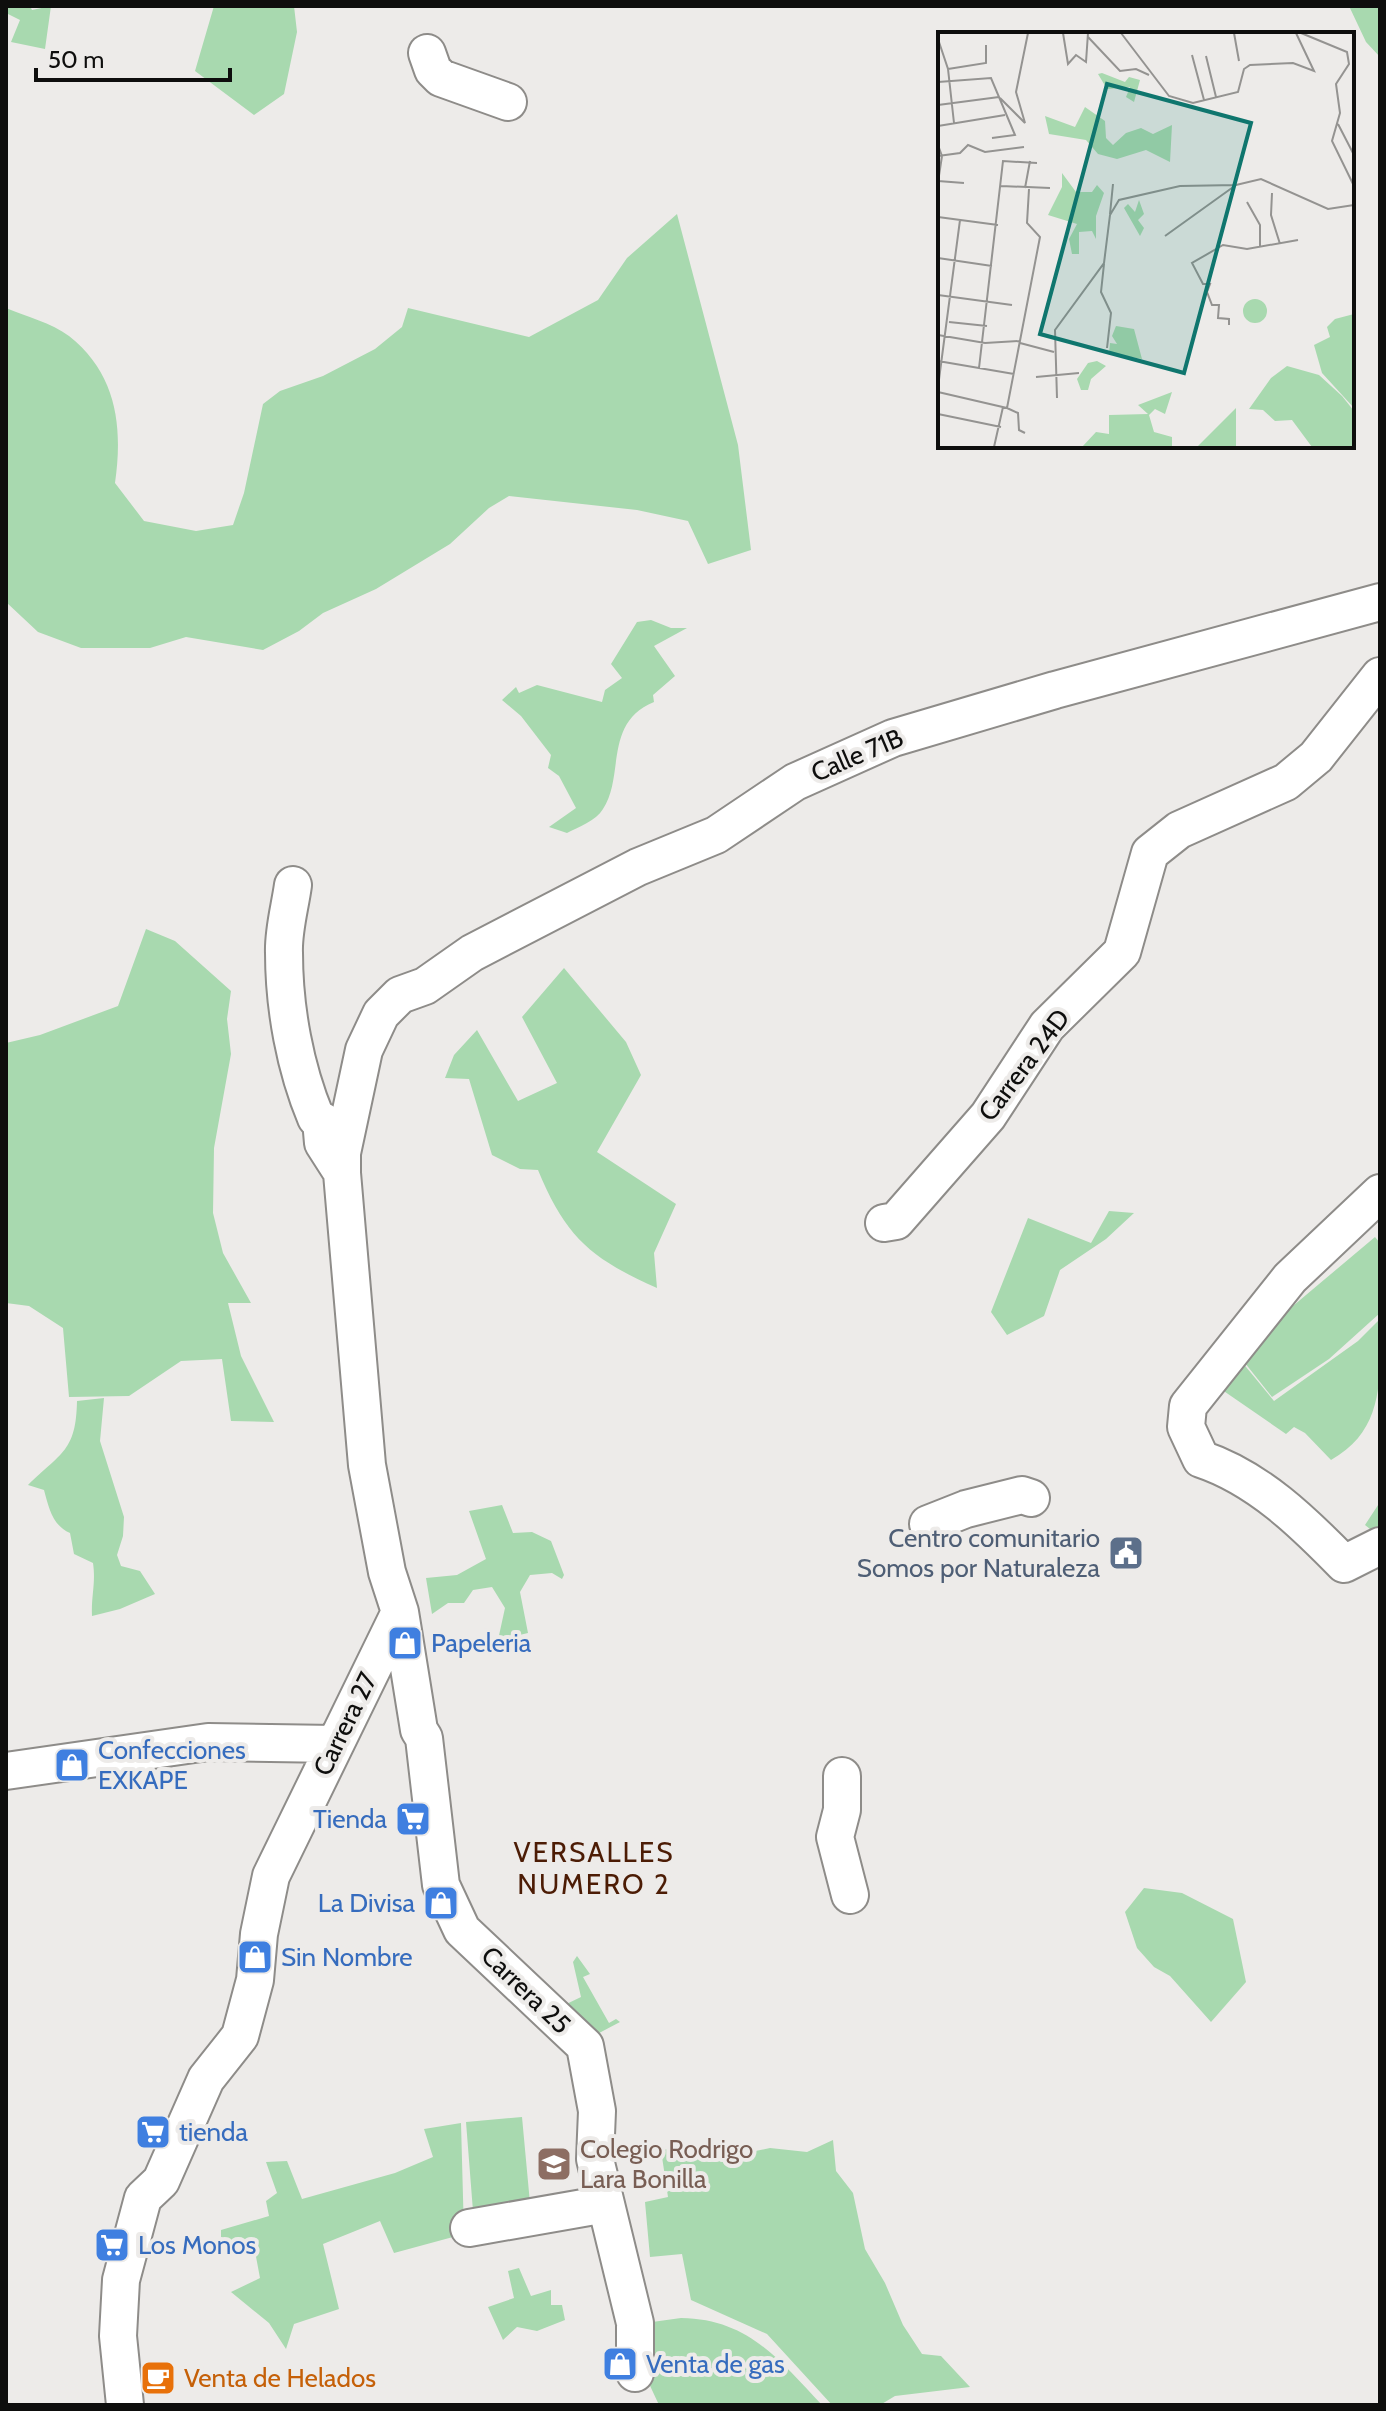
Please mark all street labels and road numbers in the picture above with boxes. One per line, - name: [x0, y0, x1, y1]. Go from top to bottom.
- street label: Calle 71B: [806, 721, 908, 789]
- street label: Carrera 24D: [972, 1003, 1076, 1127]
- street label: Carrera 27: [306, 1667, 384, 1781]
- street label: Carrera 25: [475, 1940, 577, 2040]

